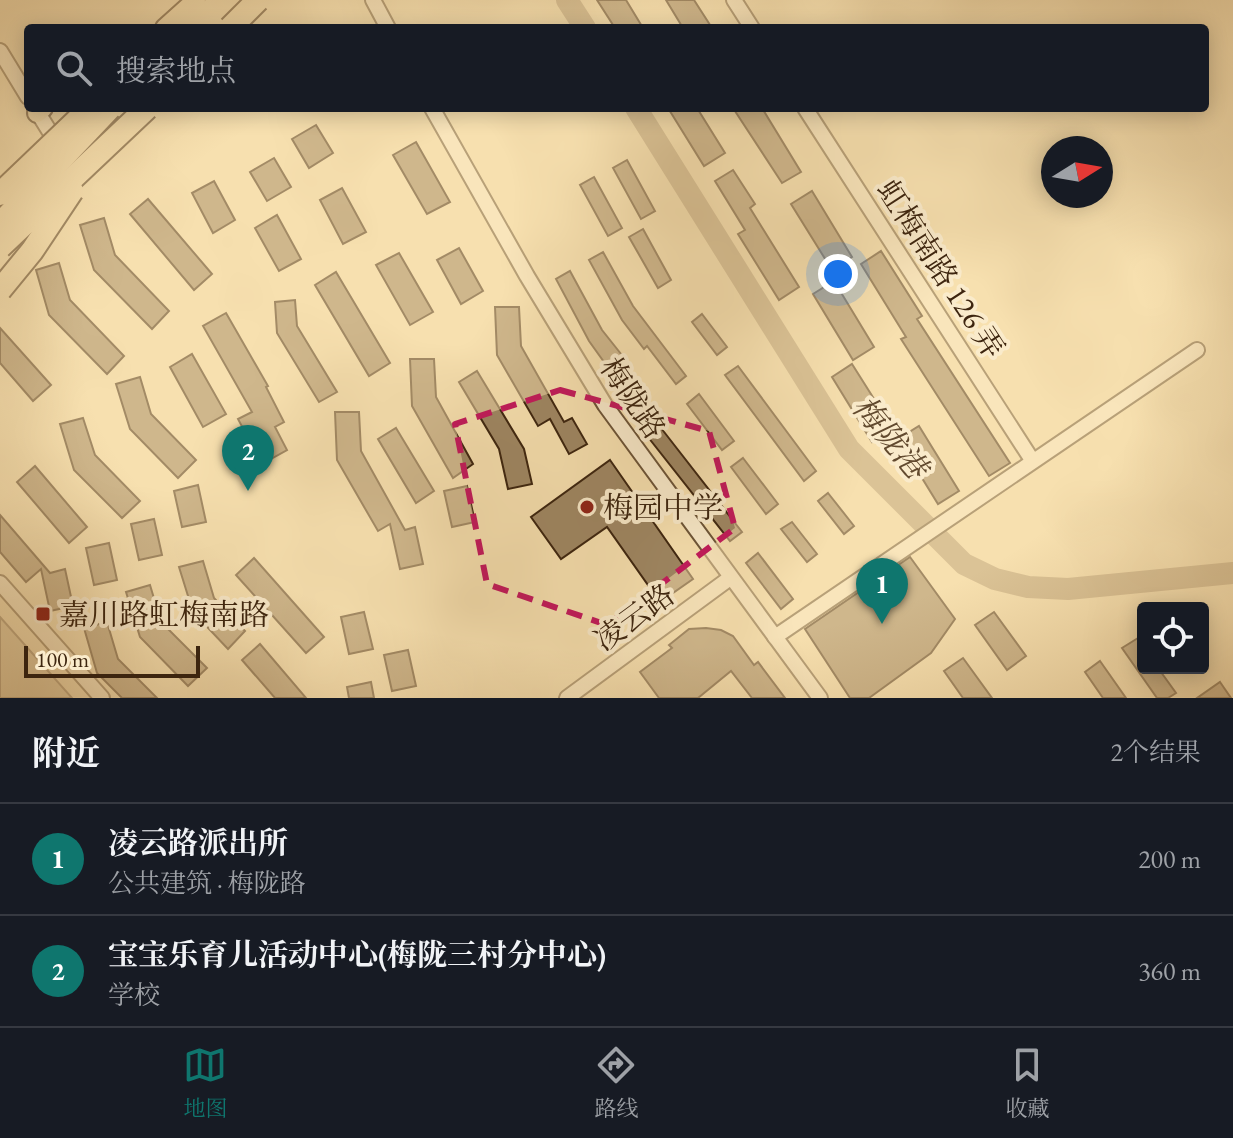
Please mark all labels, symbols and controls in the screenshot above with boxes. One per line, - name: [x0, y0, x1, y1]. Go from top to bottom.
- search box: [24, 24, 1209, 112]
- icon: search: [52, 46, 96, 90]
- text: 搜索地点: [116, 51, 236, 90]
- north arrow: [1041, 136, 1113, 208]
- street label: 虹梅南路 126 弄: [869, 172, 1013, 366]
- your location: [818, 254, 858, 294]
- street label: 梅陇路: [592, 350, 674, 446]
- water label: 梅陇港: [843, 387, 940, 490]
- pin: 2: [222, 425, 274, 491]
- place label: 梅园中学: [603, 488, 723, 527]
- marker: 梅园中学: [578, 498, 596, 516]
- pin: 1: [856, 558, 908, 624]
- street label: 凌云路: [586, 575, 682, 659]
- place label: 嘉川路虹梅南路: [59, 595, 269, 634]
- map controls: [1137, 602, 1209, 674]
- button: locate: [1137, 602, 1209, 674]
- marker: 嘉川路虹梅南路: [34, 605, 52, 623]
- scale bar: [24, 642, 200, 678]
- text: 100 m: [36, 645, 89, 674]
- text: 附近: [32, 731, 100, 775]
- text: 2个结果: [1111, 735, 1201, 769]
- text: 凌云路派出所: [108, 823, 288, 862]
- text: 1: [51, 842, 65, 876]
- text: 200 m: [1138, 842, 1201, 876]
- text: 公共建筑 · 梅陇路: [108, 866, 306, 900]
- text: 宝宝乐育儿活动中心(梅陇三村分中心): [108, 935, 606, 974]
- text: 2: [51, 954, 65, 988]
- text: 360 m: [1138, 954, 1201, 988]
- text: 学校: [108, 978, 160, 1012]
- tab: 地图: [183, 1043, 228, 1123]
- tab: 路线: [594, 1043, 639, 1123]
- tab: 收藏: [1005, 1043, 1050, 1123]

